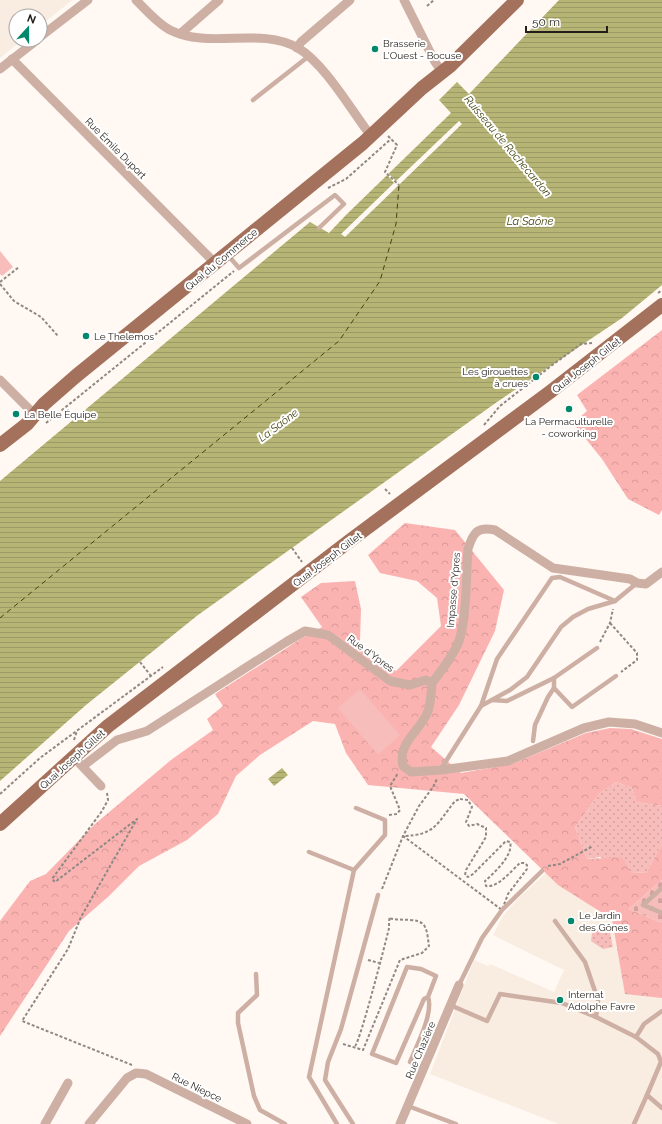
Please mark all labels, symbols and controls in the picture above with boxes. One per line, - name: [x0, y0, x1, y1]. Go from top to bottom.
- north arrow: [8, 8, 48, 48]
- scale bar: [526, 8, 607, 34]
- text: N: [25, 12, 38, 27]
- text: 50 m: [532, 15, 560, 29]
- place label: Brasserie L'Ouest - Bocuse: [383, 38, 462, 61]
- marker: Brasserie L'Ouest - Bocuse: [370, 44, 380, 54]
- water label: Ruisseau de Rochecardon: [461, 93, 554, 200]
- street label: Rue Émile Duport: [83, 116, 149, 181]
- water label: La Saône: [507, 215, 553, 228]
- street label: Quai du Commerce: [183, 226, 259, 293]
- marker: Le Thelemos: [81, 331, 91, 341]
- place label: Le Thelemos: [94, 331, 154, 342]
- street label: Quai Joseph Gillet: [550, 335, 623, 395]
- place label: Les girouettes à crues: [462, 366, 528, 389]
- marker: Les girouettes à crues: [531, 372, 541, 382]
- marker: La Permaculturelle - coworking: [564, 404, 574, 414]
- water label: La Saône: [256, 406, 301, 445]
- marker: La Belle Équipe: [11, 409, 21, 419]
- place label: La Belle Équipe: [24, 409, 97, 420]
- place label: La Permaculturelle - coworking: [525, 416, 613, 439]
- street label: Quai Joseph Gillet: [291, 530, 364, 589]
- street label: Impasse d'Ypres: [445, 552, 462, 628]
- street label: Rue d'Ypres: [345, 633, 396, 674]
- street label: Quai Joseph Gillet: [38, 727, 107, 791]
- place label: Le Jardin des Gônes: [579, 910, 628, 933]
- marker: Le Jardin des Gônes: [566, 916, 576, 926]
- place label: Internat Adolphe Favre: [568, 989, 635, 1012]
- marker: Internat Adolphe Favre: [555, 995, 565, 1005]
- street label: Rue Chazière: [403, 1020, 438, 1080]
- street label: Rue Niepce: [170, 1071, 224, 1104]

